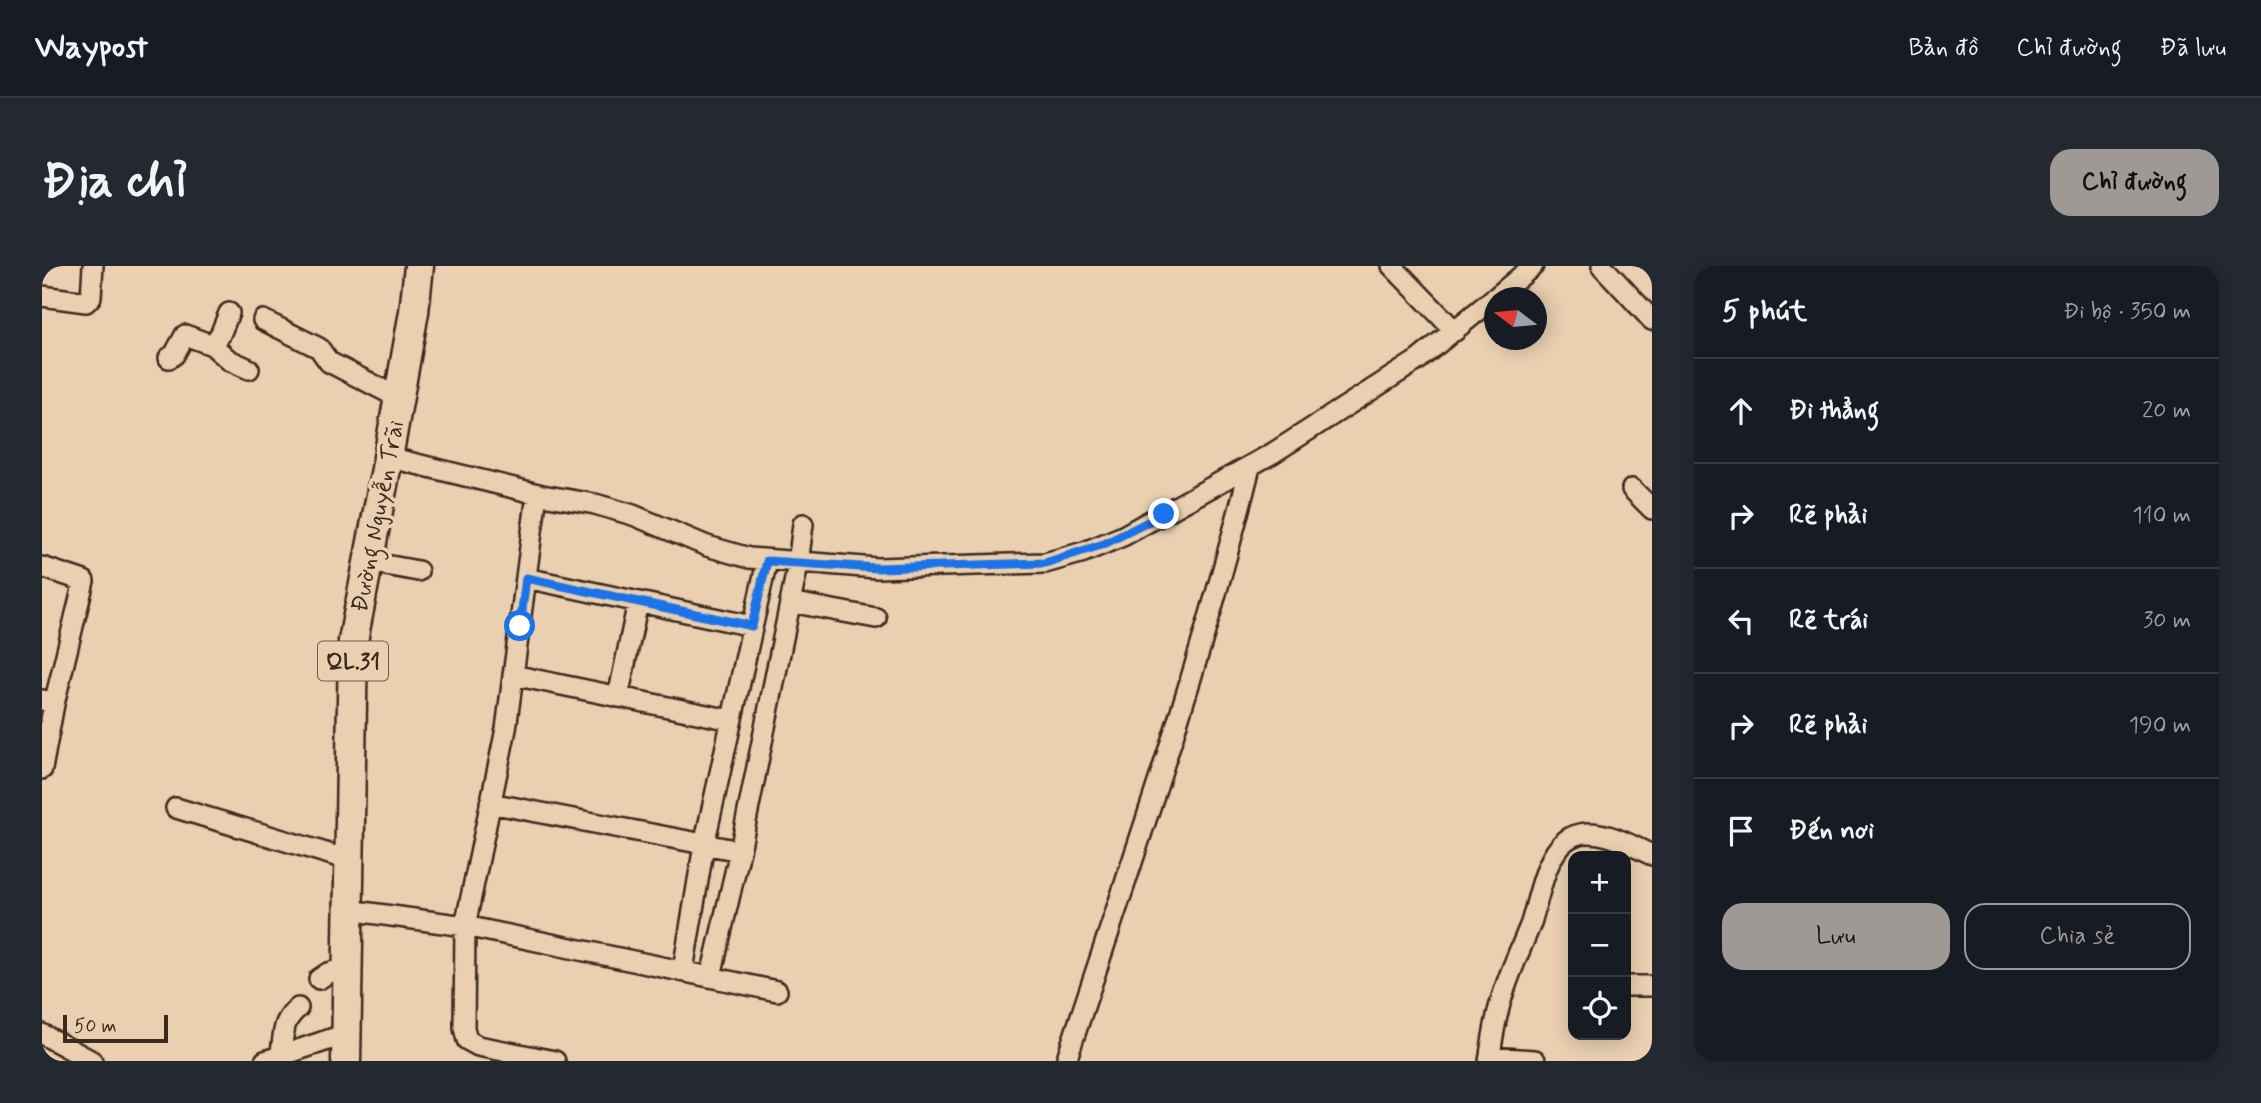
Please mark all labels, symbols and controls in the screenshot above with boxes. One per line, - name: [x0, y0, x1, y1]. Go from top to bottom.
- text: Waypost: [35, 26, 148, 70]
- text: Bản đồ: [1909, 33, 1979, 64]
- text: Chỉ đường: [2017, 33, 2122, 64]
- text: Đã lưu: [2160, 33, 2226, 64]
- button: Chỉ đường: [2050, 149, 2219, 216]
- text: Địa chỉ: [42, 150, 188, 215]
- north arrow: [1484, 287, 1547, 350]
- text: 5 phút: [1722, 292, 1807, 331]
- text: Đi bộ · 350 m: [2063, 297, 2191, 327]
- icon: ahead: [1722, 392, 1760, 430]
- text: Đi thẳng: [1789, 394, 1879, 428]
- text: 20 m: [2142, 396, 2191, 426]
- street label: Đường Nguyễn Trãi: [345, 418, 415, 615]
- icon: right: [1722, 497, 1760, 535]
- route end: [1148, 498, 1179, 529]
- text: Rẽ phải: [1789, 499, 1867, 533]
- text: 110 m: [2132, 501, 2191, 531]
- icon: left: [1722, 602, 1760, 640]
- text: Rẽ trái: [1789, 604, 1868, 638]
- text: 30 m: [2143, 606, 2191, 636]
- route start: [504, 610, 535, 641]
- road number: QL.31: [318, 642, 388, 680]
- icon: right: [1722, 707, 1760, 745]
- text: Rẽ phải: [1789, 709, 1867, 743]
- text: 190 m: [2129, 711, 2191, 741]
- icon: arrive: [1722, 812, 1760, 850]
- text: Đến nơi: [1789, 814, 1874, 848]
- map controls: [1568, 851, 1631, 1040]
- button: +: [1568, 851, 1631, 914]
- button: Lưu: [1722, 903, 1950, 970]
- button: Chia sẻ: [1964, 903, 2191, 970]
- button: −: [1568, 914, 1631, 977]
- button: locate: [1568, 977, 1631, 1040]
- scale bar: [63, 1012, 168, 1044]
- text: 50 m: [74, 1014, 117, 1039]

